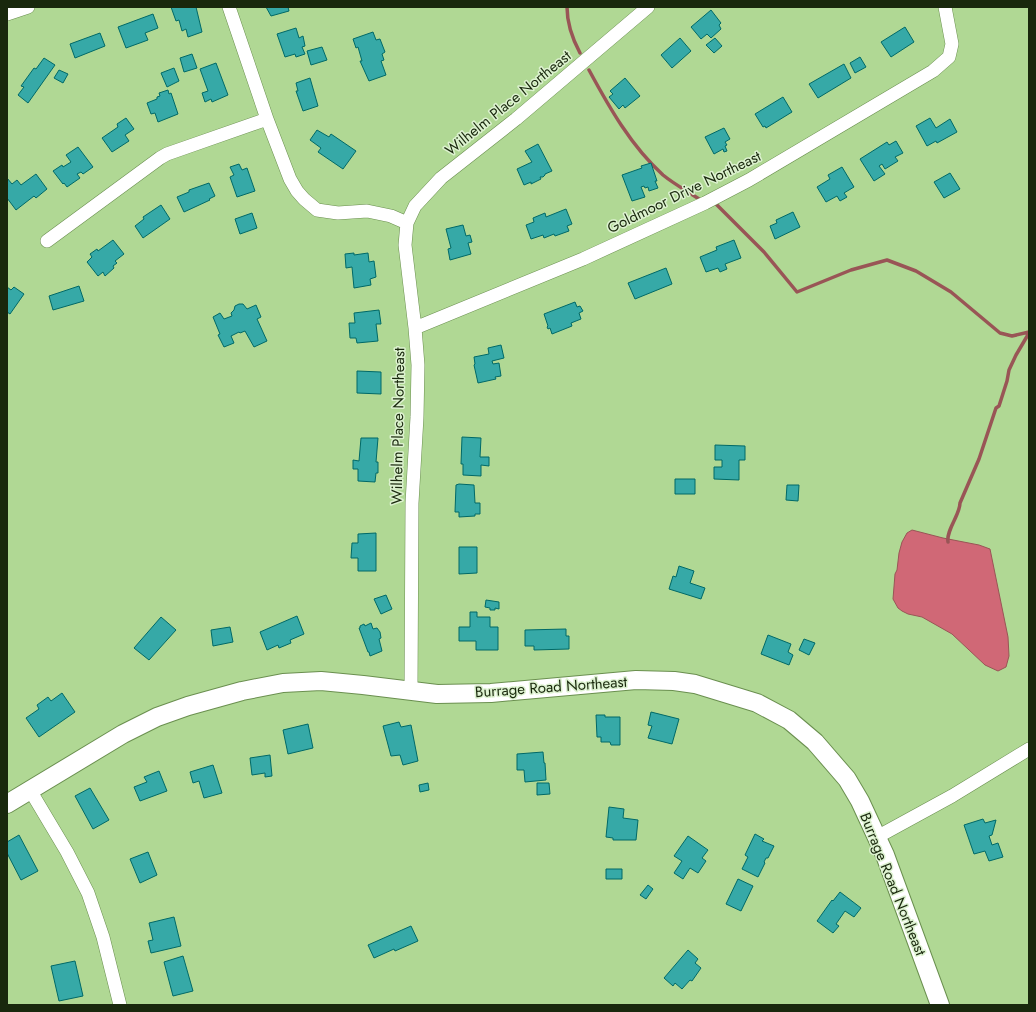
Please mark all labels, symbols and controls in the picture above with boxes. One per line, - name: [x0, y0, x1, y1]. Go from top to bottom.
- street label: Wilhelm Place Northeast: [440, 45, 576, 161]
- street label: Goldmoor Drive Northeast: [603, 145, 765, 239]
- street label: Wilhelm Place Northeast: [386, 347, 410, 505]
- street label: Burrage Road Northeast: [474, 671, 628, 703]
- street label: Burrage Road Northeast: [854, 809, 932, 959]

